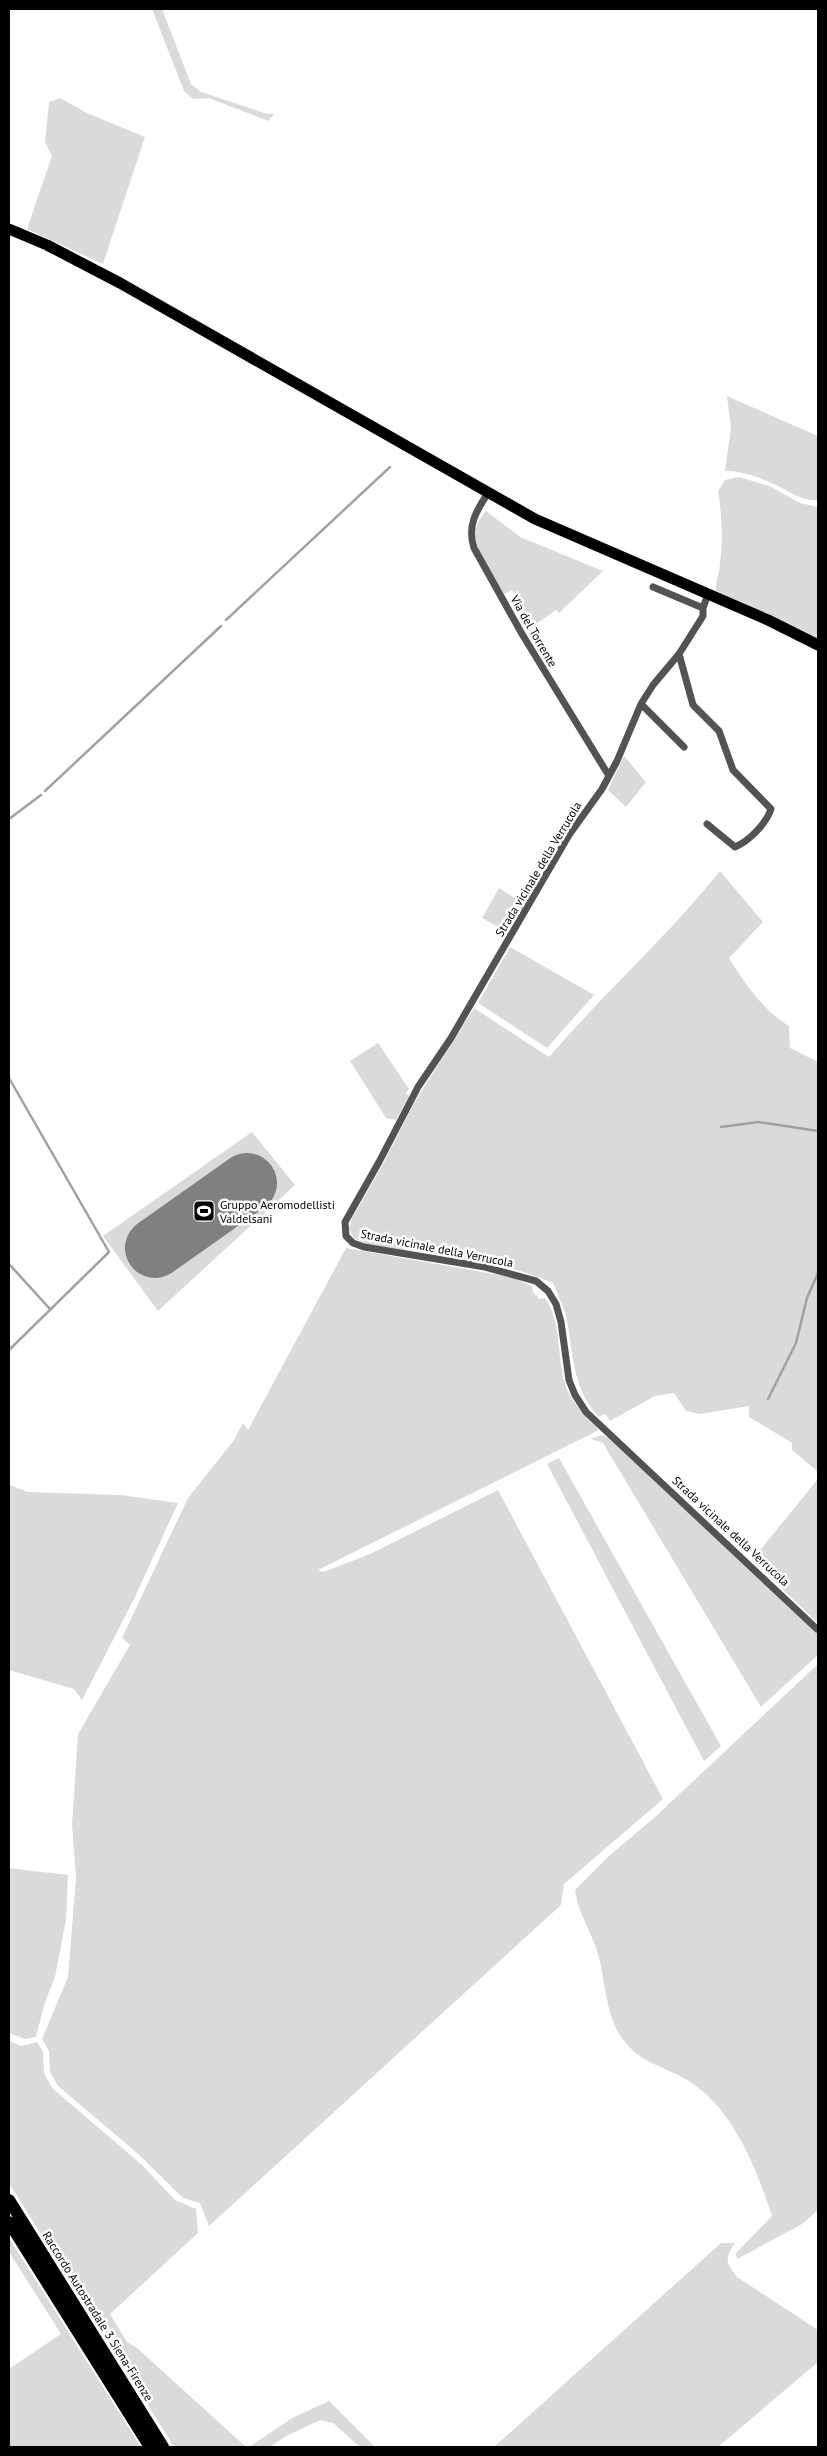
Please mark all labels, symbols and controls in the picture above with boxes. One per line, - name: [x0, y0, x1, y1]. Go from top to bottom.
- street label: Via del Torrente: [507, 592, 561, 670]
- street label: Strada vicinale della Verrucola: [492, 799, 584, 939]
- place label: Gruppo Aeromodellisti Valdelsani: [219, 1197, 335, 1226]
- sports icon: Gruppo Aeromodellisti Valdelsani: [192, 1199, 216, 1223]
- street label: Strada vicinale della Verrucola: [359, 1226, 515, 1270]
- street label: Strada vicinale della Verrucola: [669, 1473, 793, 1589]
- street label: Raccordo Autostradale 3 Siena-Firenze: [39, 2228, 157, 2404]

